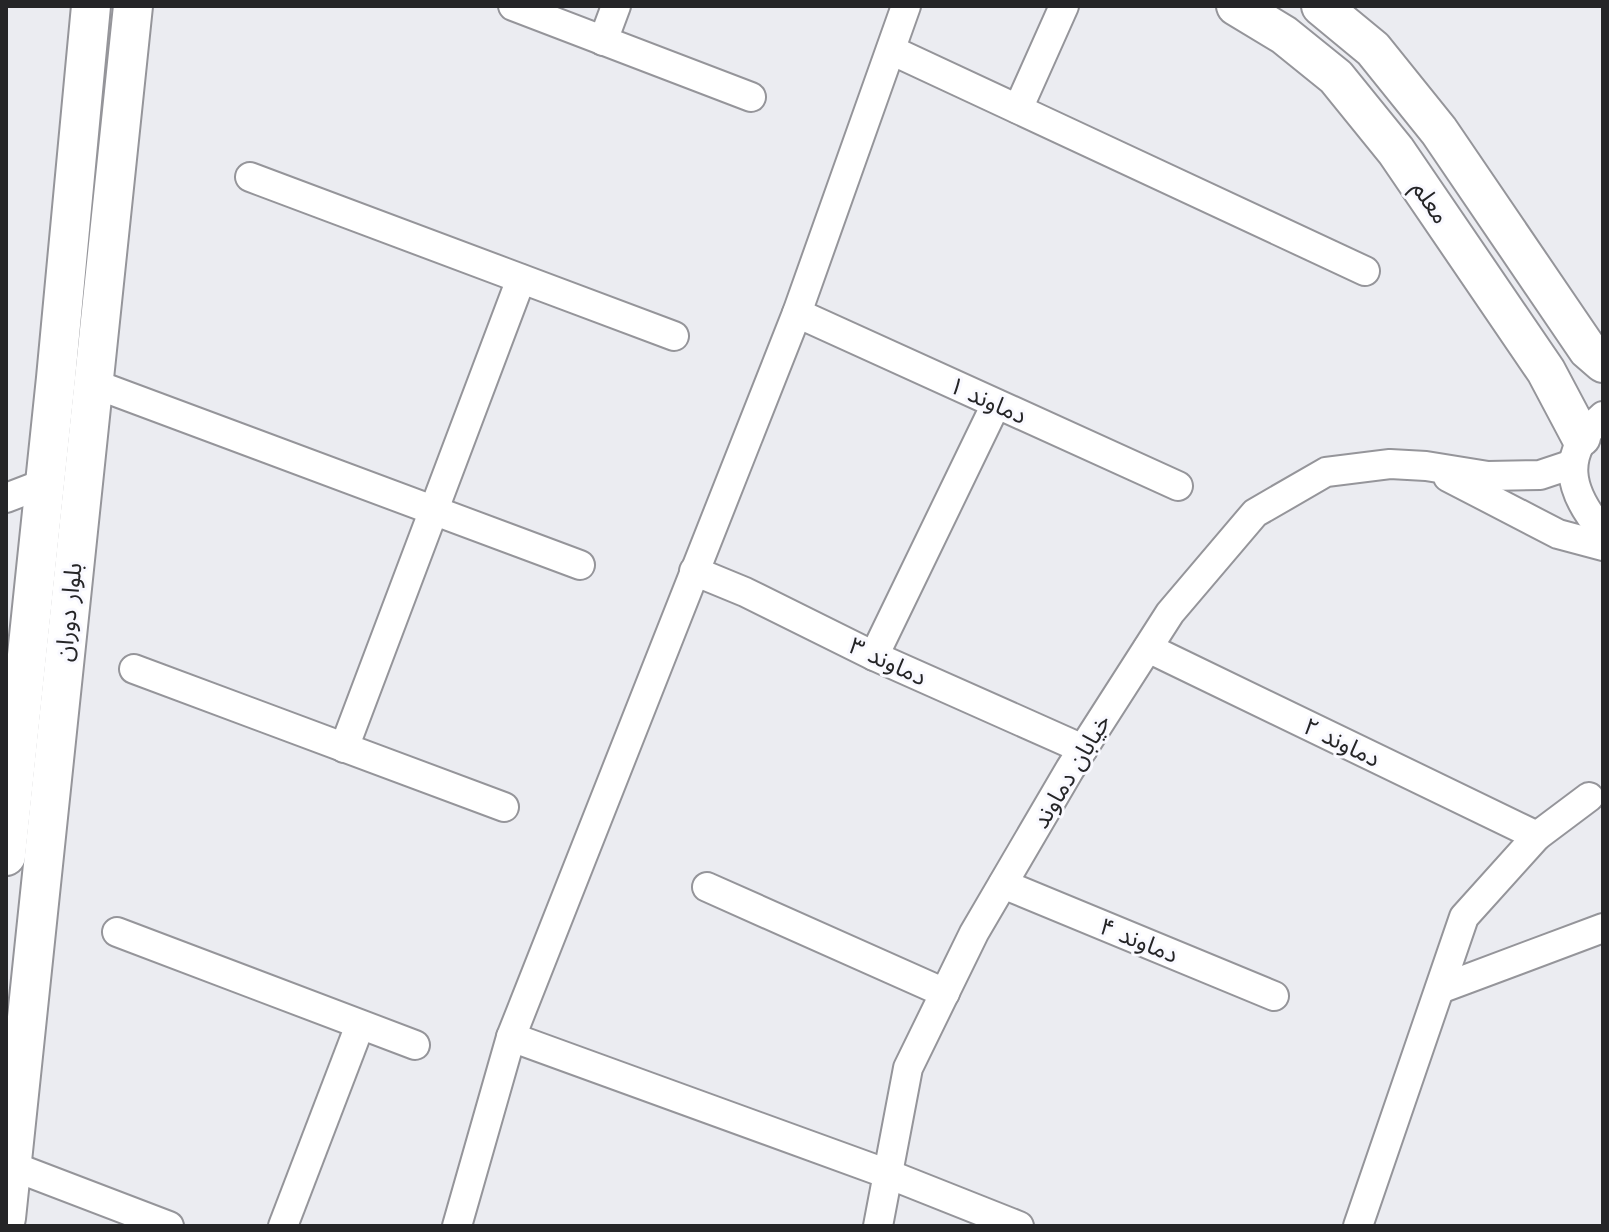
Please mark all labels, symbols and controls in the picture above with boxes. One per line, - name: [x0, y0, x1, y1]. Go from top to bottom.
- street label: معلم: [1404, 173, 1458, 231]
- street label: دماوند ۱: [943, 367, 1033, 433]
- street label: بلوار دوران: [45, 561, 91, 663]
- street label: دماوند ۳: [843, 628, 933, 694]
- street label: خیابان دماوند: [1023, 707, 1119, 835]
- street label: دماوند ۲: [1298, 708, 1386, 776]
- street label: دماوند ۴: [1094, 908, 1184, 972]

